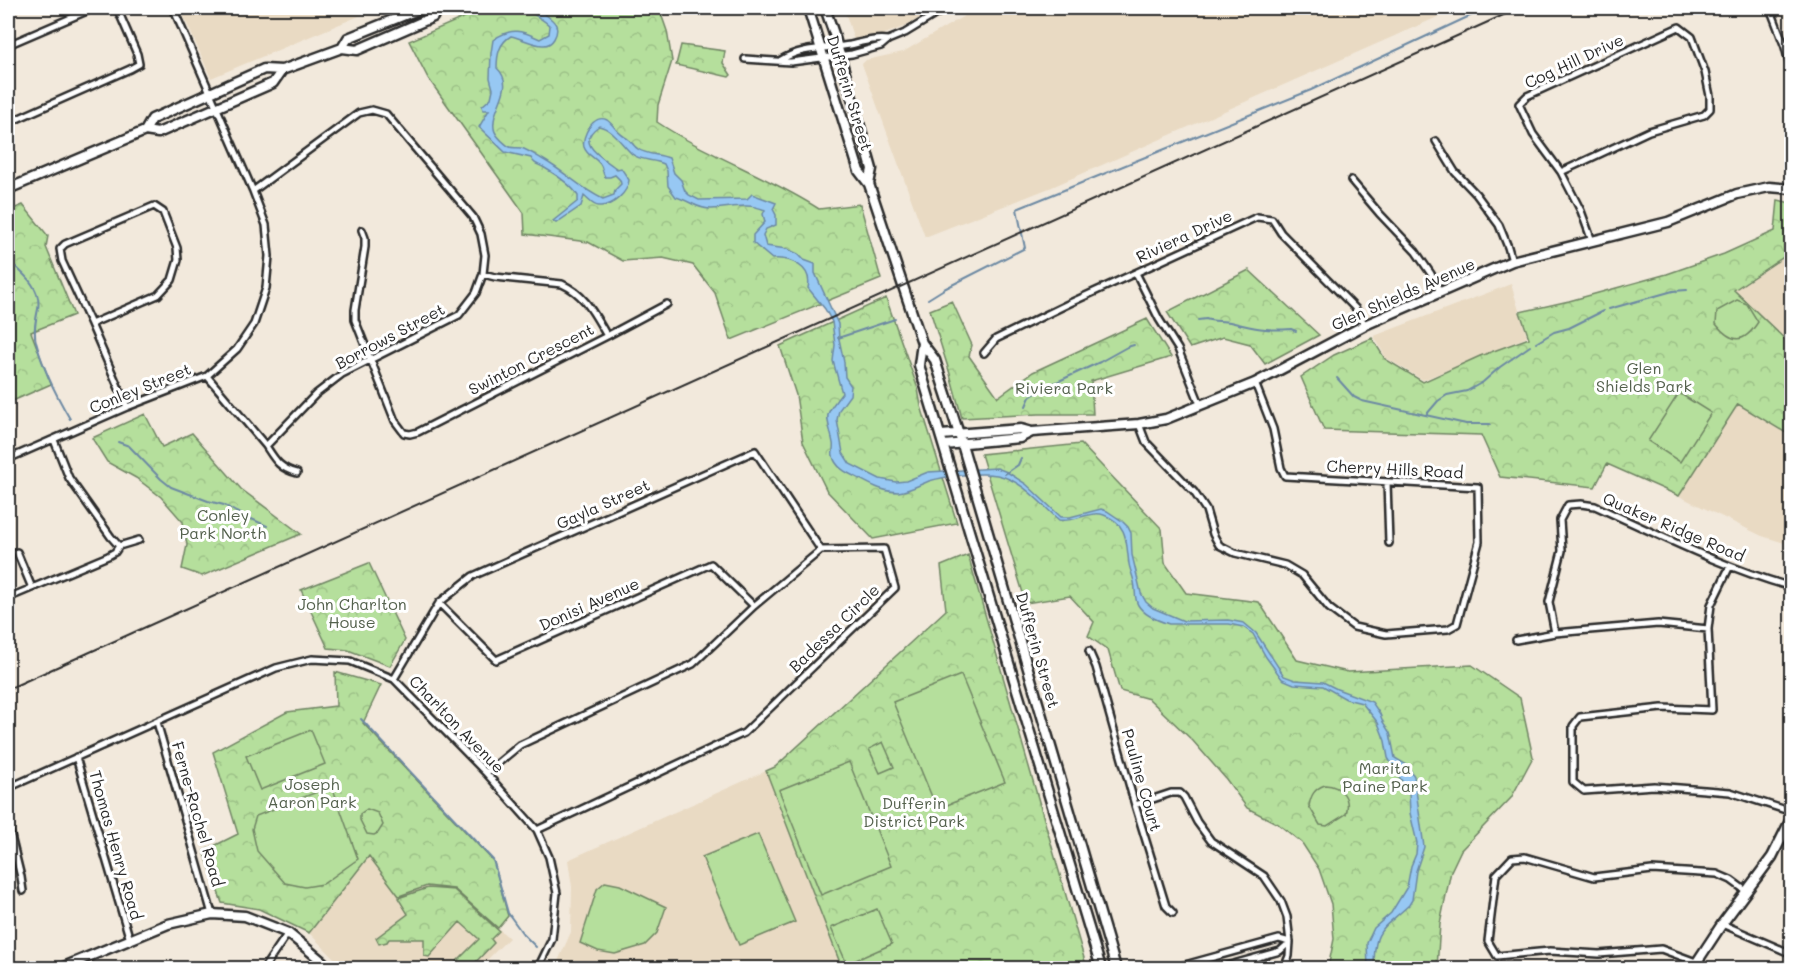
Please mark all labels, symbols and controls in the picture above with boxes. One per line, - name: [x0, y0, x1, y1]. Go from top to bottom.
- street label: Cog Hill Drive: [1521, 28, 1627, 93]
- street label: Dufferin Street: [823, 32, 878, 153]
- street label: Riviera Drive: [1132, 204, 1235, 267]
- street label: Glen Shields Avenue: [1328, 252, 1478, 335]
- street label: Borrows Street: [331, 298, 448, 373]
- street label: Swinton Crescent: [464, 318, 597, 399]
- park label: Glen Shields Park: [1596, 357, 1692, 396]
- street label: Conley Street: [86, 358, 194, 418]
- park label: Riviera Park: [1015, 377, 1113, 398]
- street label: Cherry Hills Road: [1326, 454, 1464, 483]
- street label: Gayla Street: [553, 474, 653, 534]
- street label: Quaker Ridge Road: [1600, 487, 1748, 566]
- park label: Conley Park North: [180, 504, 266, 543]
- street label: Donisi Avenue: [535, 572, 642, 635]
- street label: Badessa Circle: [784, 579, 883, 676]
- street label: Dufferin Street: [1012, 589, 1065, 710]
- park label: John Charlton House: [297, 593, 407, 632]
- street label: Charlton Avenue: [405, 670, 509, 777]
- street label: Pauline Court: [1118, 726, 1167, 834]
- street label: Ferne-Rachel Road: [168, 739, 229, 889]
- park label: Marita Paine Park: [1343, 757, 1427, 796]
- street label: Thomas Henry Road: [85, 768, 148, 922]
- park label: Joseph Aaron Park: [268, 773, 356, 812]
- park label: Dufferin District Park: [863, 792, 965, 831]

